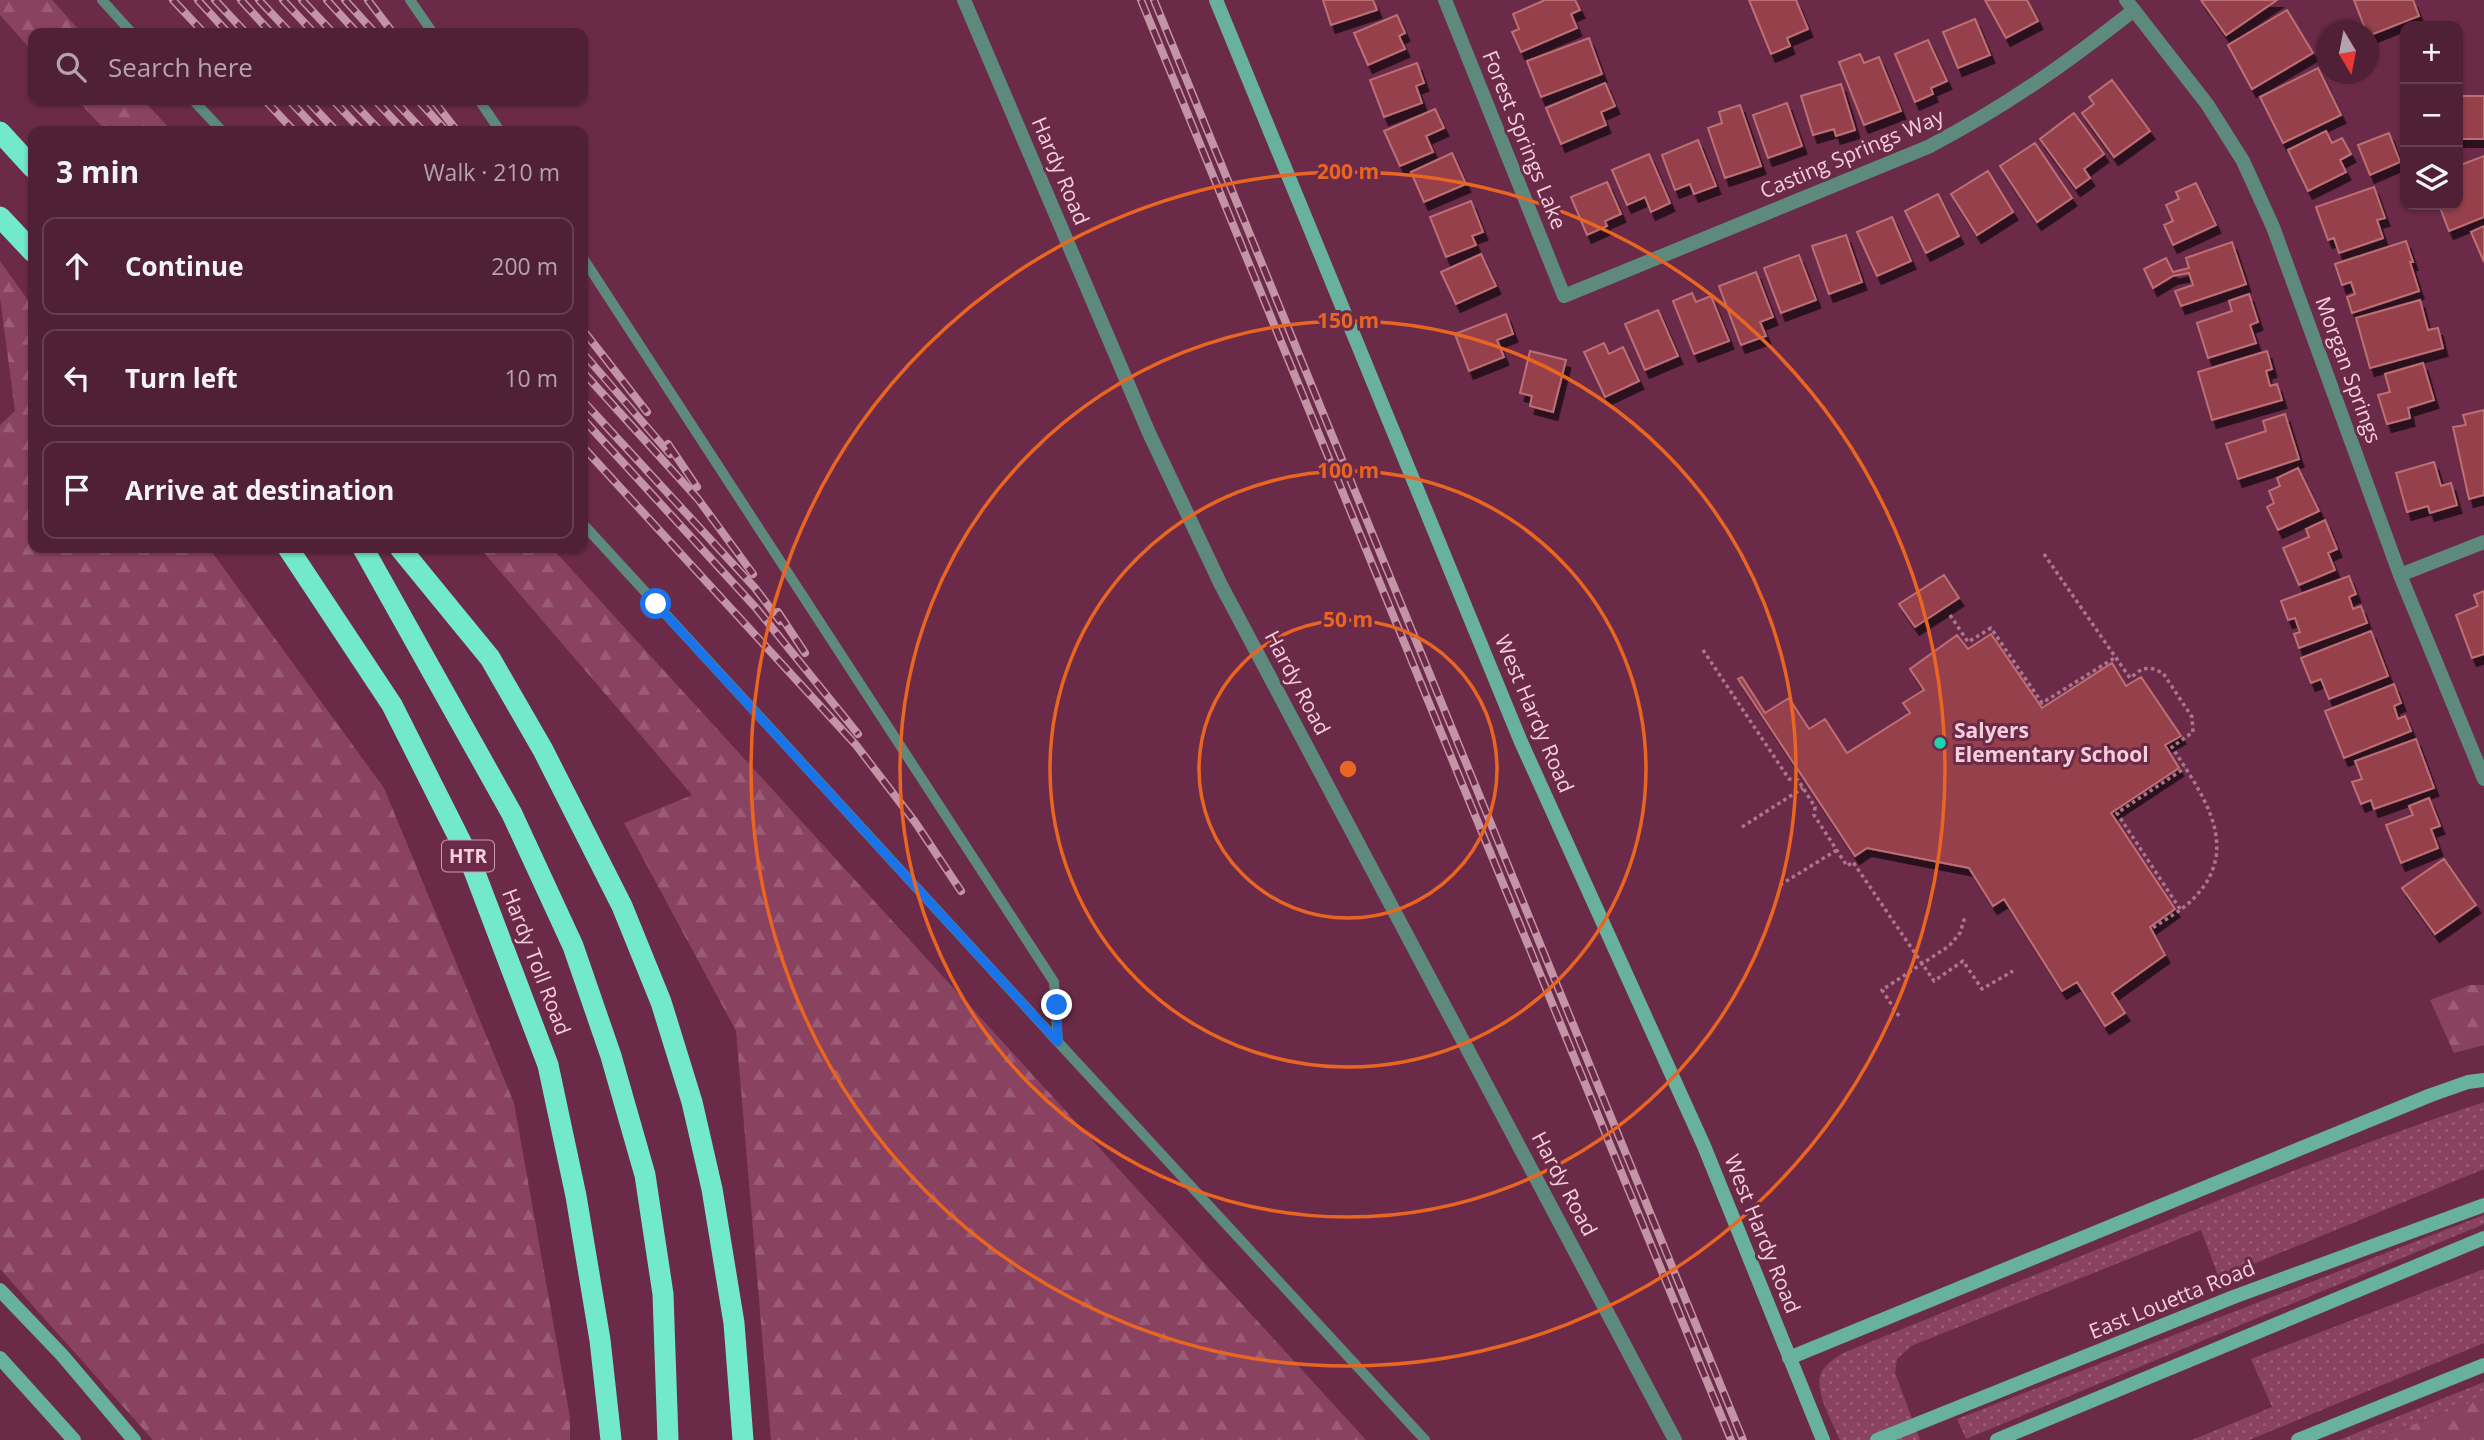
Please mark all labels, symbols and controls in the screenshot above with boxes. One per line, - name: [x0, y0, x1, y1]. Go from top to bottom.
- north arrow: [2316, 21, 2379, 84]
- map controls: [2400, 21, 2463, 210]
- button: +: [2400, 21, 2463, 84]
- search box: [28, 28, 588, 105]
- street label: Forest Springs Lake: [1476, 46, 1574, 233]
- icon: search: [52, 48, 90, 86]
- text: Search here: [108, 49, 253, 85]
- button: −: [2400, 84, 2463, 147]
- street label: Casting Springs Way: [1755, 102, 1948, 204]
- street label: Hardy Road: [1026, 112, 1096, 229]
- button: layers: [2400, 147, 2463, 210]
- text: 3 min: [56, 151, 139, 192]
- text: Walk · 210 m: [423, 156, 560, 188]
- text: 200 m: [1317, 157, 1379, 185]
- icon: ahead: [58, 247, 96, 285]
- text: Continue: [125, 248, 244, 284]
- text: 200 m: [491, 250, 558, 282]
- street label: Morgan Springs: [2309, 292, 2388, 447]
- text: 150 m: [1317, 306, 1379, 334]
- icon: left: [58, 359, 96, 397]
- text: Turn left: [125, 360, 237, 396]
- text: 10 m: [504, 362, 558, 394]
- text: 100 m: [1317, 456, 1379, 484]
- icon: arrive: [58, 471, 96, 509]
- text: Arrive at destination: [125, 472, 394, 508]
- route start: [640, 588, 671, 619]
- text: 50 m: [1323, 605, 1373, 633]
- street label: Hardy Road: [1259, 625, 1337, 740]
- street label: West Hardy Road: [1489, 630, 1581, 797]
- place label: Salyers Elementary School: [1954, 716, 2149, 768]
- marker: Salyers Elementary School: [1932, 735, 1948, 751]
- centre of rings: [1336, 757, 1360, 781]
- road number: HTR: [442, 841, 494, 872]
- street label: Hardy Toll Road: [496, 884, 578, 1039]
- route end: [1041, 989, 1072, 1020]
- street label: Hardy Road: [1526, 1126, 1604, 1241]
- street label: West Hardy Road: [1718, 1150, 1808, 1317]
- street label: East Louetta Road: [2084, 1253, 2259, 1345]

